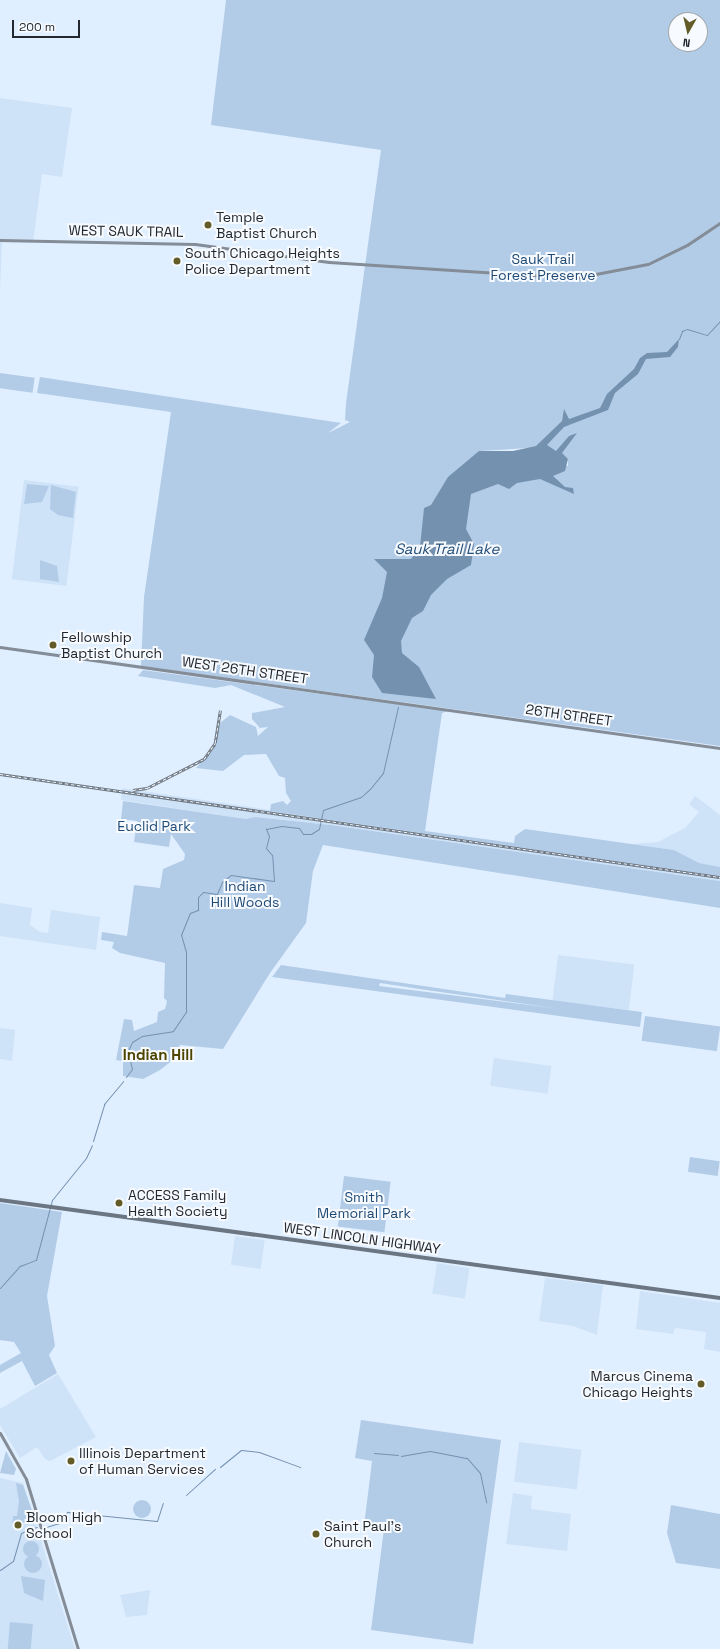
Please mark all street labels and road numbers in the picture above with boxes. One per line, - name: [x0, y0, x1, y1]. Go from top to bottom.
- street label: WEST SAUK TRAIL: [68, 222, 184, 240]
- street label: WEST 26TH STREET: [181, 653, 309, 687]
- street label: 26TH STREET: [525, 701, 613, 729]
- street label: WEST LINCOLN HIGHWAY: [282, 1219, 442, 1257]

